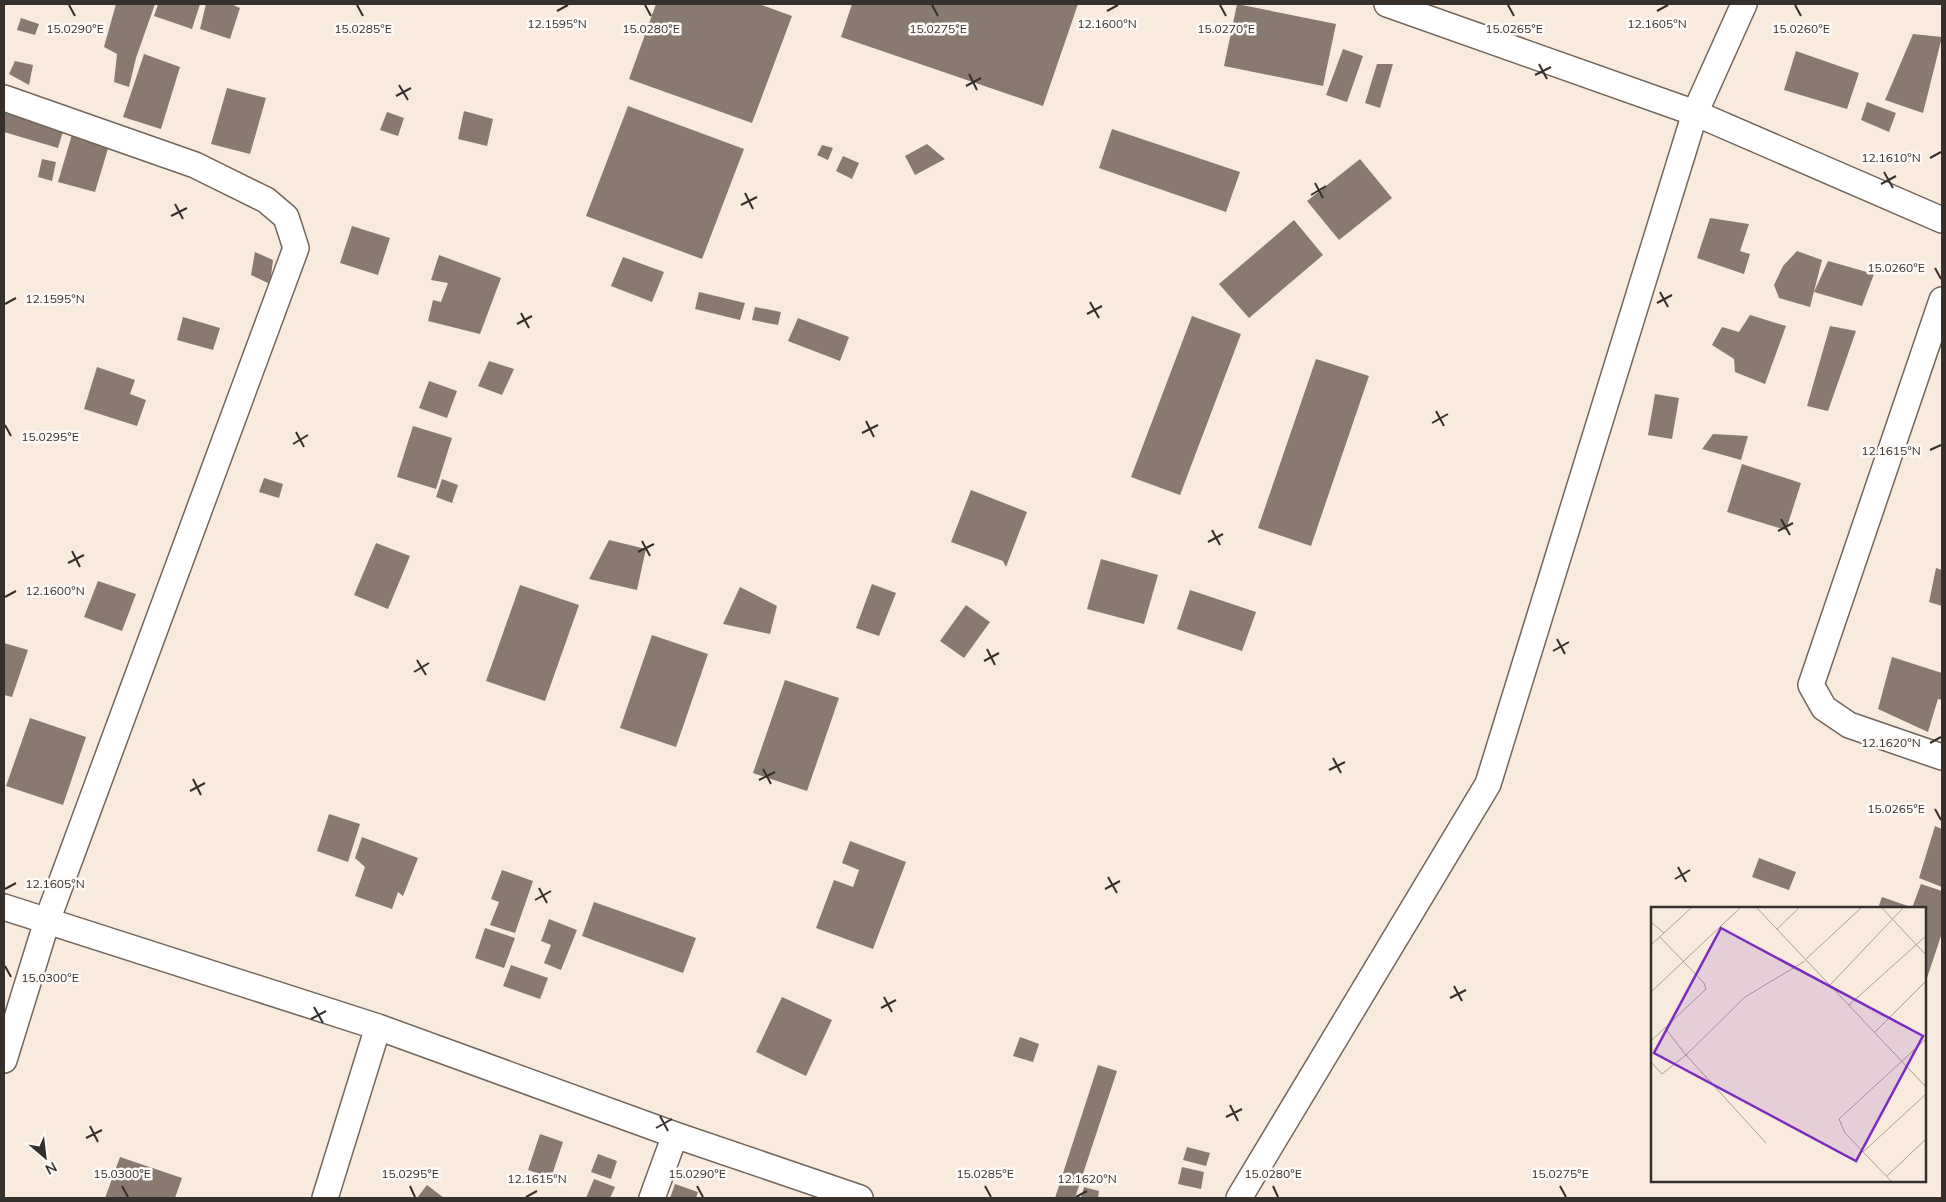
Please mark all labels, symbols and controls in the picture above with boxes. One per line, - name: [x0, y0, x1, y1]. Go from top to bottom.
- text: 12.1595°N: [527, 16, 587, 31]
- text: 12.1600°N: [1077, 16, 1137, 31]
- text: 12.1605°N: [1627, 16, 1687, 31]
- text: 15.0290°E: [46, 21, 104, 36]
- text: 15.0285°E: [334, 21, 392, 36]
- text: 15.0280°E: [622, 21, 680, 36]
- text: 15.0275°E: [909, 21, 967, 36]
- text: 15.0270°E: [1197, 21, 1255, 36]
- text: 15.0265°E: [1485, 21, 1543, 36]
- text: 15.0260°E: [1772, 21, 1830, 36]
- text: 12.1610°N: [1861, 150, 1921, 165]
- text: 15.0260°E: [1867, 260, 1925, 275]
- text: 12.1595°N: [25, 291, 85, 306]
- text: 15.0295°E: [21, 429, 79, 444]
- text: 12.1615°N: [1861, 443, 1921, 458]
- text: 12.1600°N: [25, 583, 85, 598]
- text: 12.1620°N: [1861, 735, 1921, 750]
- text: 15.0265°E: [1867, 801, 1925, 816]
- text: 12.1605°N: [25, 876, 85, 891]
- inset map: [1651, 907, 1926, 1182]
- text: 15.0300°E: [21, 970, 79, 985]
- north arrow: [20, 1132, 70, 1182]
- text: N: [42, 1158, 60, 1179]
- text: 15.0300°E: [93, 1166, 151, 1181]
- text: 15.0295°E: [381, 1166, 439, 1181]
- text: 15.0290°E: [668, 1166, 726, 1181]
- text: 15.0285°E: [956, 1166, 1014, 1181]
- text: 15.0280°E: [1244, 1166, 1302, 1181]
- text: 15.0275°E: [1531, 1166, 1589, 1181]
- text: 12.1615°N: [507, 1171, 567, 1186]
- text: 12.1620°N: [1057, 1171, 1117, 1186]

